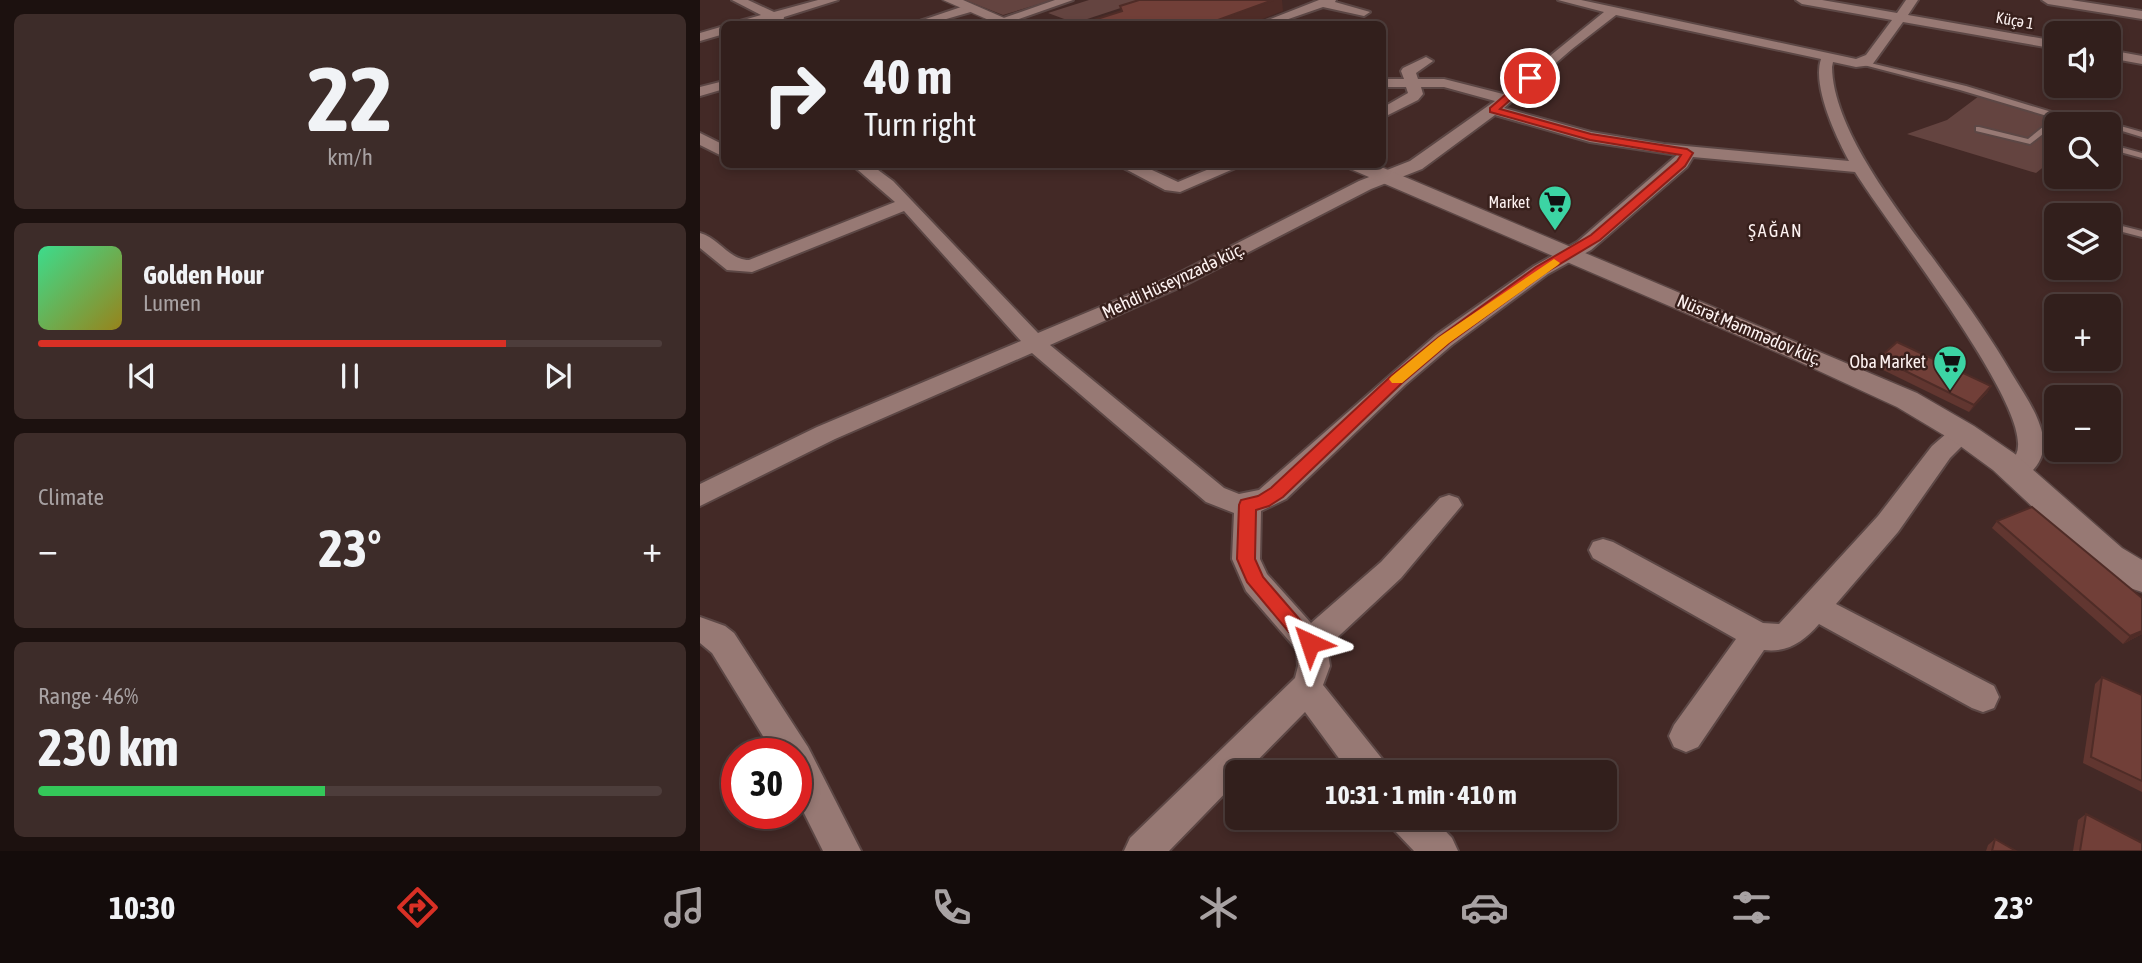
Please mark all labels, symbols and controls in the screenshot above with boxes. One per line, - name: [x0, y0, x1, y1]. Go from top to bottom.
- street label: Küçə 1: [1994, 8, 2035, 33]
- map controls: [2044, 21, 2121, 462]
- button: sound: [2044, 21, 2121, 98]
- text: 22: [307, 46, 393, 150]
- text: 40 m: [864, 48, 952, 104]
- pin: [1500, 48, 1560, 108]
- icon: right: [749, 49, 840, 140]
- icon: arrive: [1511, 59, 1549, 97]
- text: Turn right: [864, 106, 977, 143]
- button: search: [2044, 112, 2121, 189]
- text: km/h: [327, 144, 373, 170]
- supermarket icon: Market: [1536, 183, 1574, 232]
- place label: Market: [1489, 193, 1530, 211]
- button: layers: [2044, 203, 2121, 280]
- district label: ŞAĞAN: [1748, 220, 1804, 241]
- street label: Mehdi Hüseynzadə küç.: [1098, 238, 1247, 323]
- text: Golden Hour: [143, 260, 263, 290]
- text: Lumen: [143, 290, 201, 316]
- street label: Nüsrət Məmmədov küç.: [1674, 290, 1824, 369]
- button: +: [2044, 294, 2121, 371]
- supermarket icon: Oba Market: [1931, 343, 1969, 392]
- place label: Oba Market: [1849, 351, 1926, 372]
- icon: previous: [123, 357, 161, 395]
- icon: pause: [331, 357, 369, 395]
- icon: next: [539, 357, 577, 395]
- button: −: [2044, 385, 2121, 462]
- text: Climate: [38, 484, 104, 510]
- text: 23°: [318, 518, 382, 578]
- text: −: [38, 527, 58, 570]
- text: +: [642, 527, 662, 570]
- position arrow: [1273, 606, 1347, 680]
- text: Range · 46%: [38, 683, 138, 709]
- text: 230 km: [38, 717, 179, 777]
- speed limit sign: 30: [721, 738, 812, 829]
- text: 10:31 · 1 min · 410 m: [1325, 780, 1517, 810]
- icon: directions: [393, 883, 442, 932]
- icon: music: [660, 883, 709, 932]
- icon: phone: [927, 883, 976, 932]
- icon: climate: [1194, 883, 1243, 932]
- icon: car: [1460, 883, 1509, 932]
- icon: filters: [1727, 883, 1776, 932]
- text: 10:30: [109, 889, 175, 926]
- text: 23°: [1994, 889, 2033, 926]

